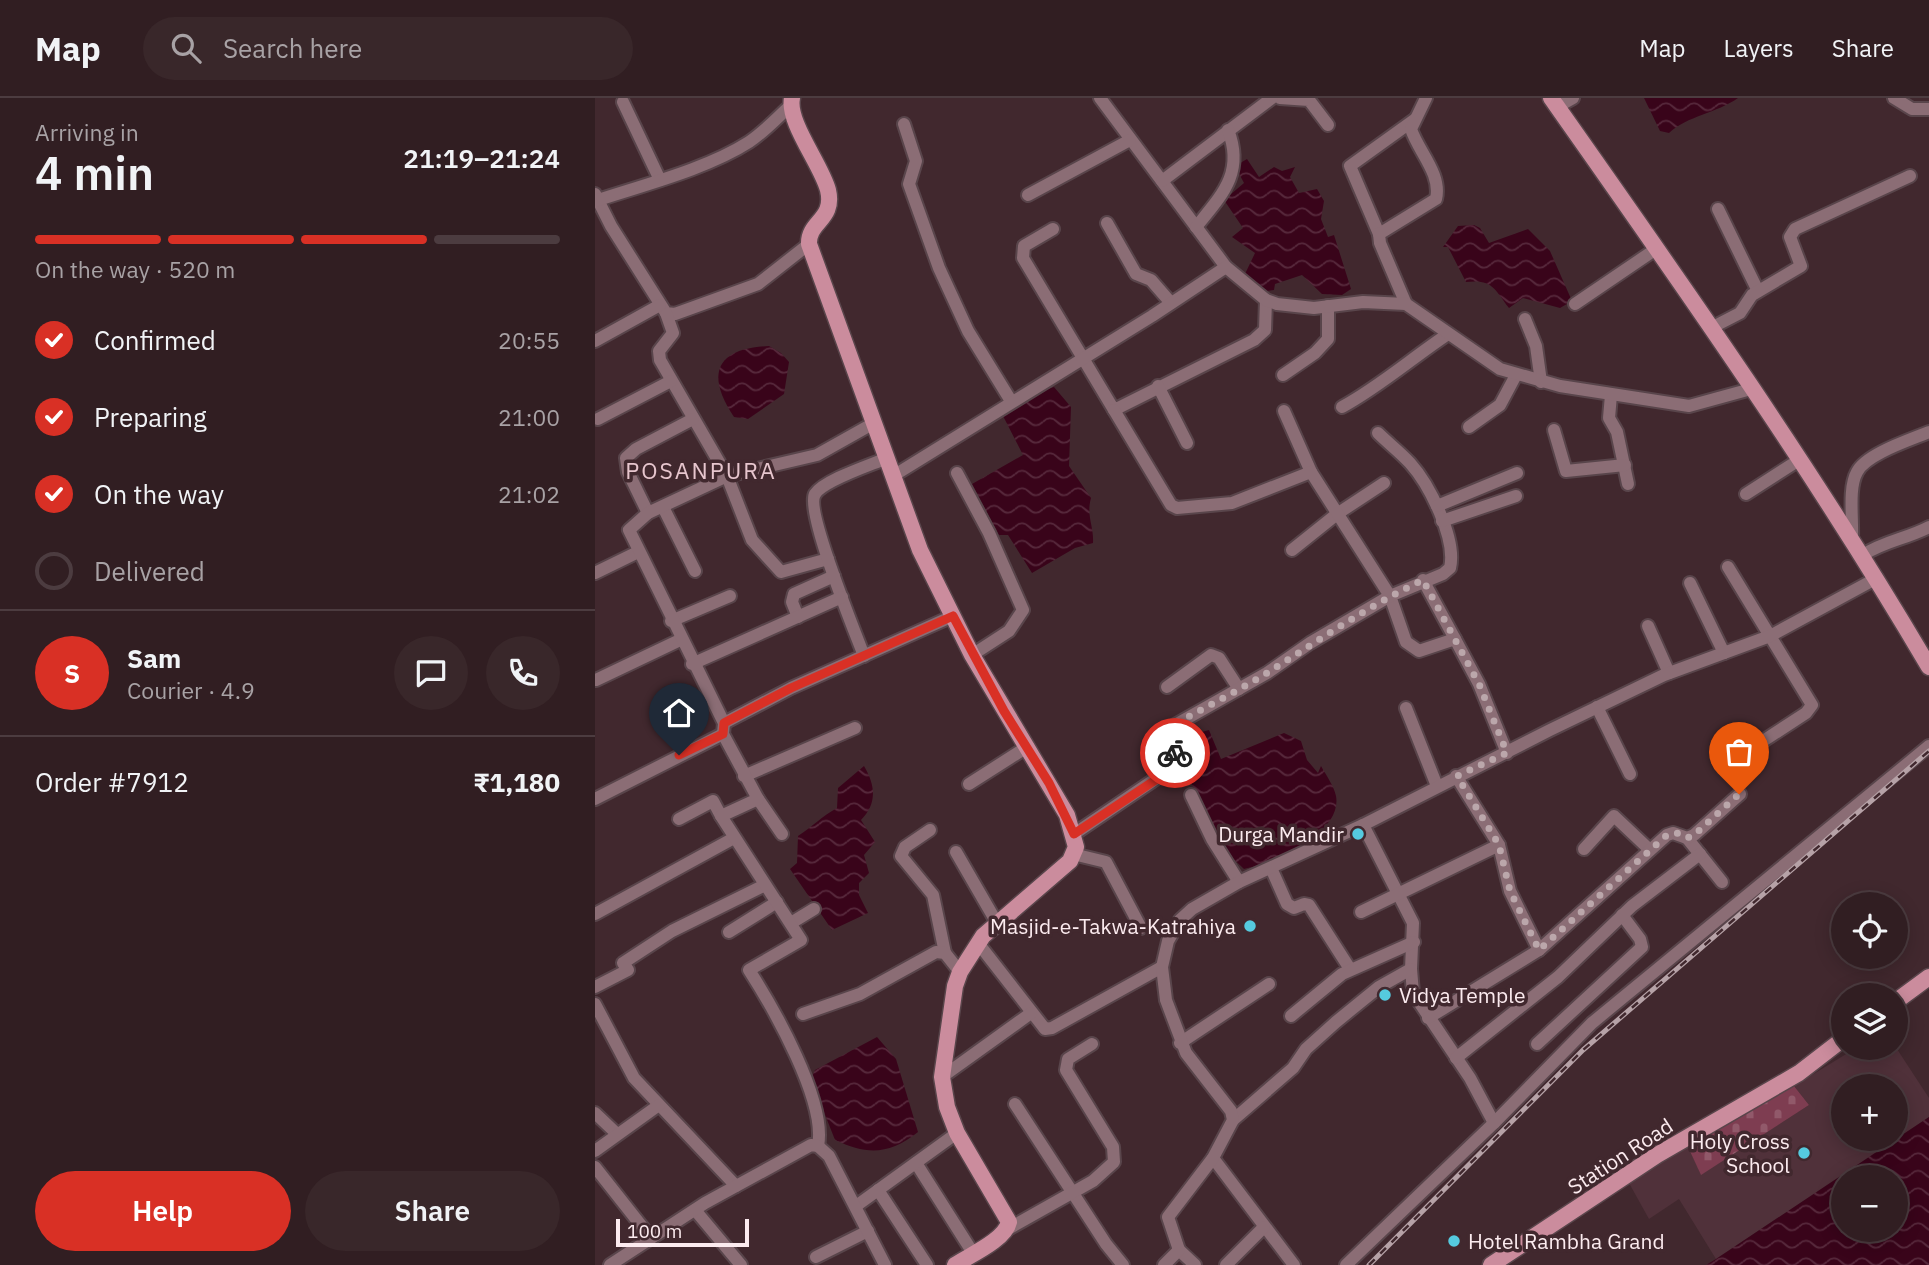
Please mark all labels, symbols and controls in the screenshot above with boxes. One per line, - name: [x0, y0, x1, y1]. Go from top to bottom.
- search box: [143, 17, 633, 80]
- text: Map: [35, 27, 101, 70]
- icon: search: [167, 29, 205, 67]
- text: Search here: [223, 31, 362, 65]
- text: Map: [1639, 32, 1686, 64]
- text: Layers: [1724, 32, 1794, 64]
- text: Share: [1832, 32, 1894, 64]
- text: Arriving in: [35, 117, 139, 147]
- text: 21:19–21:24: [403, 141, 560, 175]
- text: 4 min: [35, 143, 154, 203]
- text: On the way · 520 m: [35, 254, 235, 284]
- icon: check: [35, 321, 73, 359]
- text: Confirmed: [94, 323, 216, 357]
- text: 20:55: [498, 325, 560, 355]
- icon: check: [35, 398, 73, 436]
- text: Preparing: [94, 400, 207, 434]
- text: 21:00: [498, 402, 560, 432]
- district label: POSANPURA: [625, 455, 777, 485]
- icon: check: [35, 475, 73, 513]
- text: On the way: [94, 477, 224, 511]
- text: 21:02: [498, 479, 560, 509]
- text: Delivered: [94, 554, 205, 588]
- button: chat: [394, 636, 468, 710]
- button: phone: [486, 636, 560, 710]
- text: Sam: [127, 641, 181, 675]
- text: S: [64, 656, 80, 690]
- text: Courier · 4.9: [127, 675, 255, 705]
- pin: [649, 683, 709, 755]
- icon: home: [660, 694, 698, 732]
- courier: [1140, 718, 1210, 788]
- pin: [1709, 722, 1769, 794]
- icon: bag: [1720, 733, 1758, 771]
- icon: bike: [1156, 734, 1194, 772]
- text: Order #7912: [35, 765, 189, 799]
- text: ₹1,180: [473, 765, 560, 799]
- place label: Durga Mandir: [1218, 820, 1344, 848]
- marker: Durga Mandir: [1350, 826, 1366, 842]
- map controls: [1831, 892, 1908, 1242]
- button: locate: [1831, 892, 1908, 969]
- place label: Masjid-e-Takwa-Katrahiya: [990, 912, 1236, 940]
- marker: Masjid-e-Takwa-Katrahiya: [1242, 918, 1258, 934]
- place label: Vidya Temple: [1399, 981, 1526, 1009]
- button: layers: [1831, 983, 1908, 1060]
- marker: Vidya Temple: [1377, 987, 1393, 1003]
- button: +: [1831, 1074, 1908, 1151]
- street label: Station Road: [1562, 1111, 1678, 1201]
- place label: Holy Cross School: [1690, 1127, 1790, 1179]
- marker: Holy Cross School: [1796, 1145, 1812, 1161]
- button: −: [1831, 1165, 1908, 1242]
- button: Help: [35, 1171, 291, 1251]
- button: Share: [305, 1171, 560, 1251]
- scale bar: [616, 1216, 749, 1248]
- text: 100 m: [627, 1219, 682, 1243]
- place label: Hotel Rambha Grand: [1468, 1227, 1665, 1255]
- marker: Hotel Rambha Grand: [1446, 1233, 1462, 1249]

